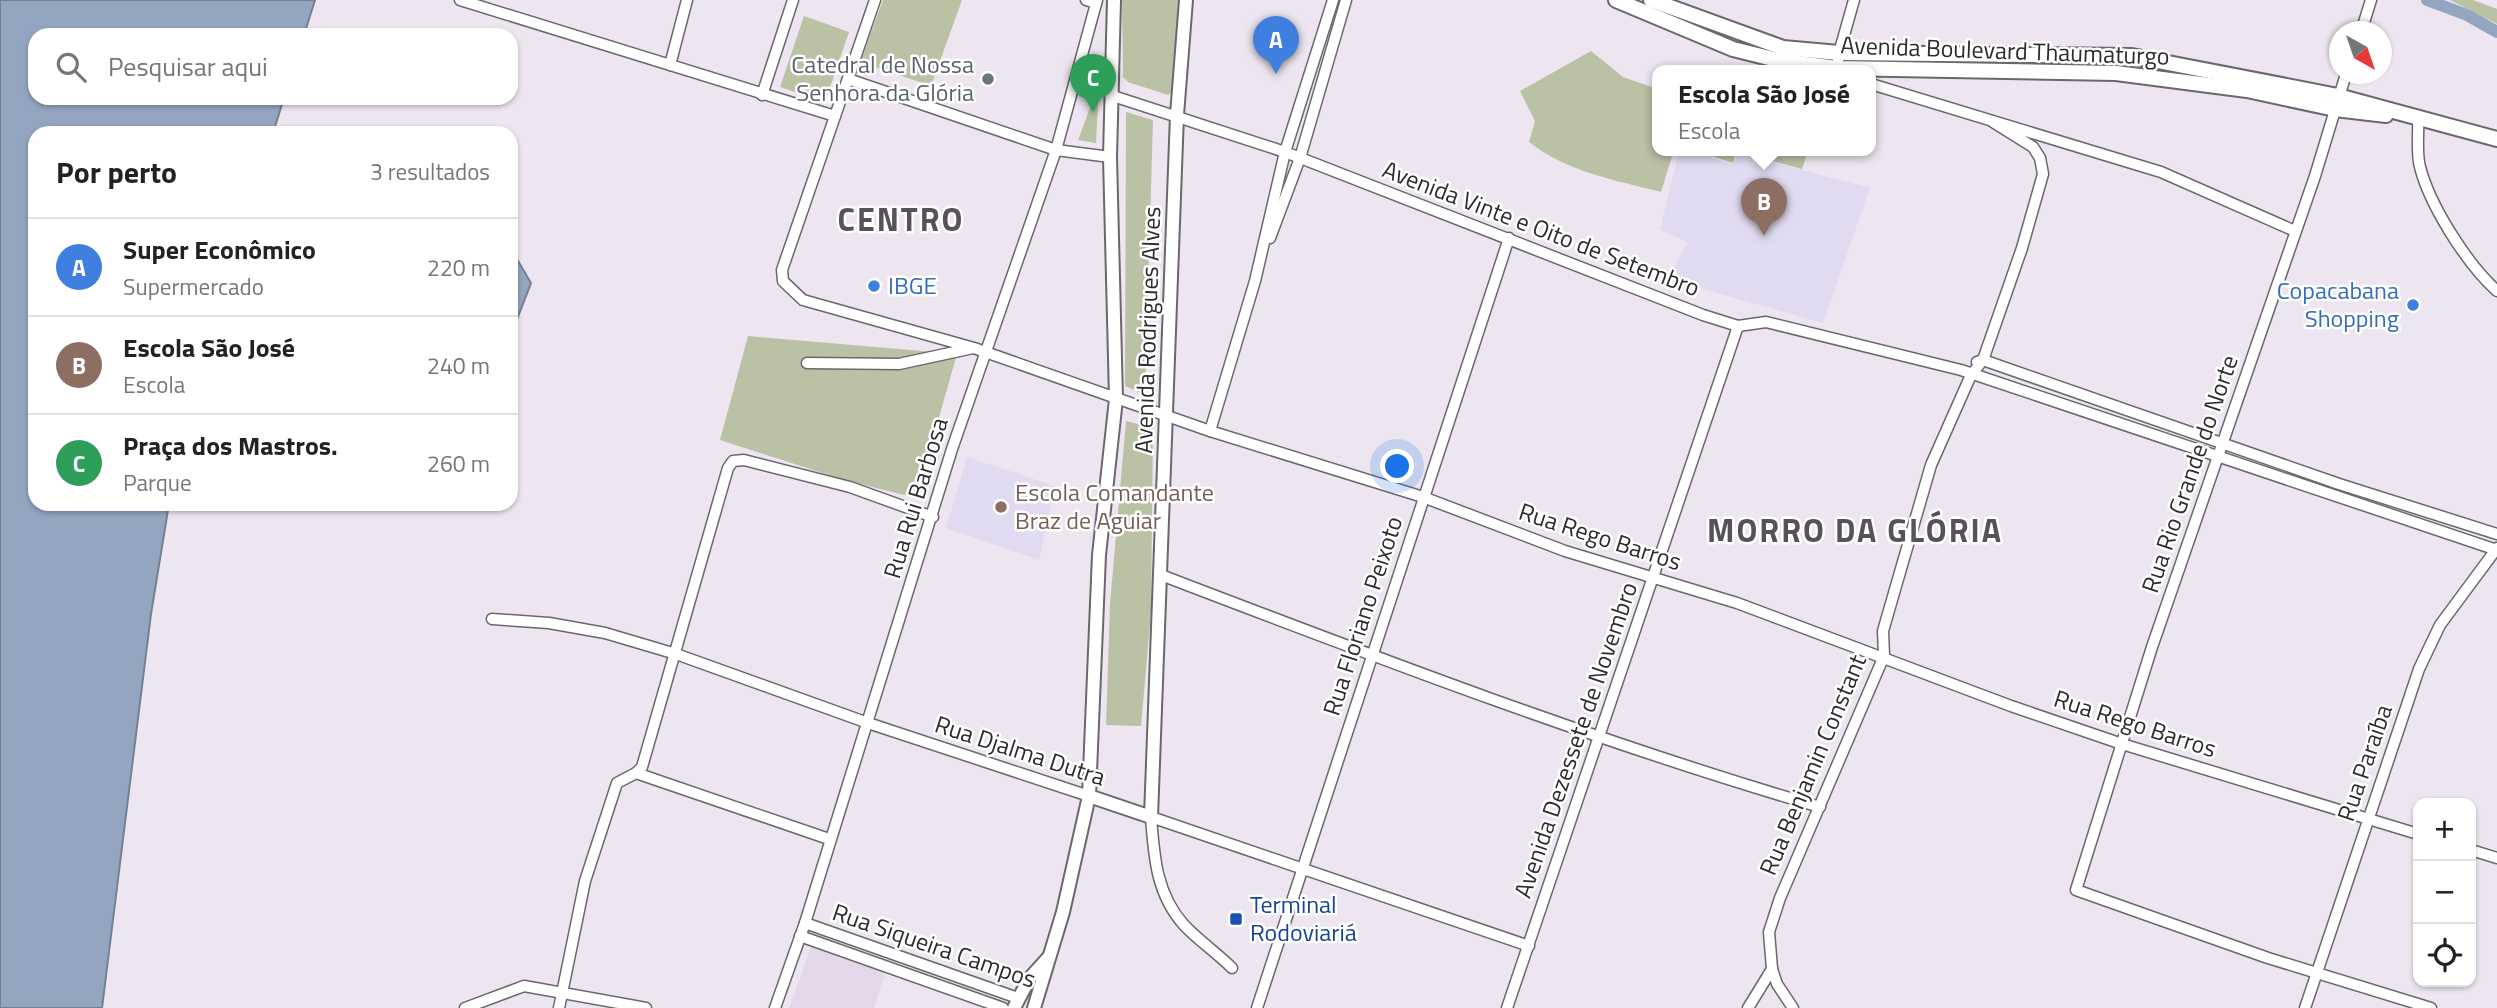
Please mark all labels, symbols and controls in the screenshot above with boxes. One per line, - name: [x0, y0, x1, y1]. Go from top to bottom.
- pin: A: [1253, 16, 1299, 74]
- north arrow: [2329, 21, 2392, 84]
- street label: Avenida Boulevard Thaumaturgo: [1840, 26, 2170, 74]
- search box: [28, 28, 518, 105]
- place label: Catedral de Nossa Senhora da Glória: [791, 46, 974, 110]
- text: Pesquisar aqui: [108, 47, 268, 86]
- icon: search: [52, 48, 90, 86]
- pin: C: [1070, 54, 1116, 112]
- popup: [1652, 65, 1876, 156]
- marker: Catedral de Nossa Senhora da Glória: [980, 71, 996, 87]
- text: Escola São José: [1678, 74, 1850, 113]
- text: Escola: [1678, 113, 1740, 148]
- text: Por perto: [56, 149, 177, 195]
- street label: Avenida Vinte e Oito de Setembro: [1377, 151, 1705, 305]
- text: 3 resultados: [370, 154, 490, 189]
- pin: B: [1741, 178, 1787, 236]
- district label: CENTRO: [838, 195, 964, 243]
- street label: Avenida Rodrigues Alves: [1125, 206, 1169, 454]
- text: Super Econômico: [123, 230, 316, 269]
- text: A: [72, 250, 86, 285]
- text: 220 m: [427, 250, 490, 285]
- place label: IBGE: [888, 267, 937, 303]
- text: Supermercado: [123, 269, 264, 304]
- place label: Copacabana Shopping: [2277, 272, 2399, 336]
- marker: IBGE: [866, 278, 882, 294]
- marker: Copacabana Shopping: [2405, 297, 2421, 313]
- text: Escola São José: [123, 328, 295, 367]
- text: B: [72, 348, 86, 383]
- text: 240 m: [427, 348, 490, 383]
- street label: Rua Rio Grande do Norte: [2131, 350, 2247, 597]
- text: Escola: [123, 367, 185, 402]
- street label: Rua Rui Barbosa: [874, 413, 957, 583]
- text: Praça dos Mastros.: [123, 426, 338, 465]
- text: C: [73, 446, 85, 481]
- text: 260 m: [427, 446, 490, 481]
- your location: [1380, 449, 1414, 483]
- text: Parque: [123, 465, 192, 500]
- place label: Escola Comandante Braz de Aguiar: [1015, 474, 1214, 538]
- street label: Rua Rego Barros: [1515, 493, 1686, 579]
- marker: Escola Comandante Braz de Aguiar: [993, 499, 1009, 515]
- district label: MORRO DA GLÓRIA: [1707, 506, 2003, 554]
- street label: Rua Floriano Peixoto: [1313, 511, 1411, 720]
- street label: Avenida Dezessete de Novembro: [1504, 577, 1646, 902]
- street label: Rua Benjamin Constant: [1749, 648, 1875, 881]
- street label: Rua Rego Barros: [2050, 680, 2221, 766]
- street label: Rua Paraíba: [2327, 699, 2401, 826]
- street label: Rua Djalma Dutra: [930, 706, 1110, 795]
- map controls: [2413, 798, 2476, 987]
- button: +: [2413, 798, 2476, 861]
- button: −: [2413, 861, 2476, 924]
- place label: Terminal Rodoviariá: [1250, 886, 1357, 950]
- street label: Rua Siqueira Campos: [828, 893, 1041, 997]
- marker: Terminal Rodoviariá: [1228, 911, 1244, 927]
- button: locate: [2413, 924, 2476, 987]

